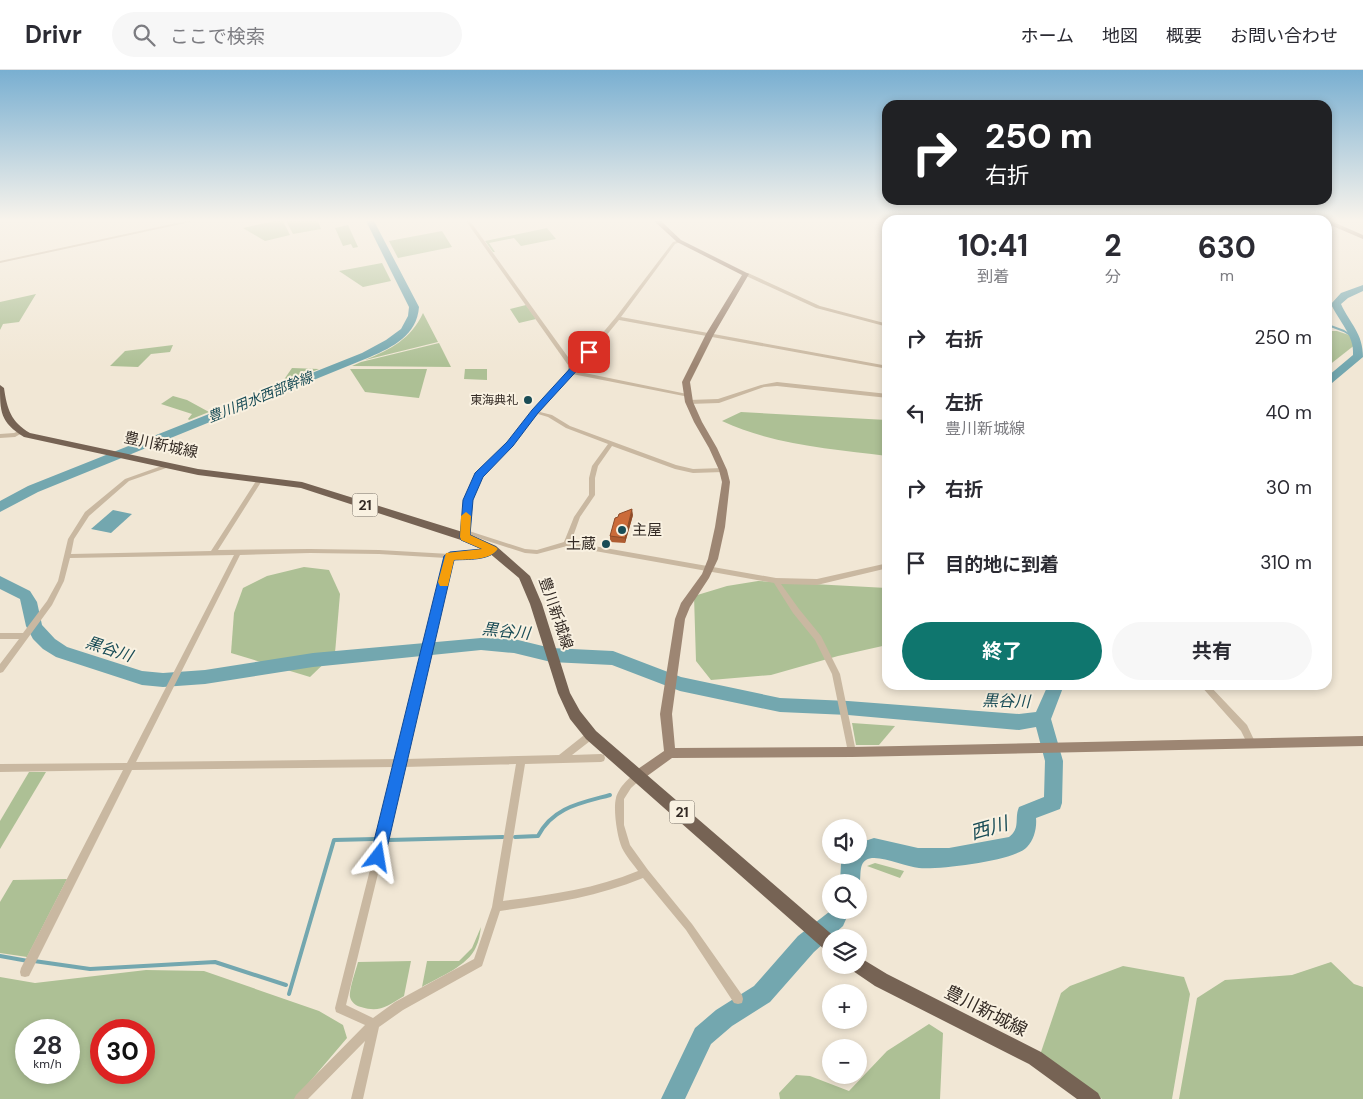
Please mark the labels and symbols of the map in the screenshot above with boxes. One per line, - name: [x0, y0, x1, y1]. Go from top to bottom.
- pin: [568, 331, 610, 373]
- water label: 豊川用水西部幹線: [205, 367, 317, 426]
- place label: 東海典礼: [470, 392, 518, 408]
- marker: 東海典礼: [522, 394, 534, 406]
- street label: 豊川新城線: [122, 427, 200, 463]
- road number: 21: [352, 494, 378, 516]
- place label: 主屋: [632, 520, 662, 540]
- marker: 主屋: [616, 524, 628, 536]
- place label: 土蔵: [566, 534, 596, 554]
- marker: 土蔵: [600, 538, 612, 550]
- street label: 豊川新城線: [534, 574, 578, 652]
- water label: 黒谷川: [481, 618, 533, 644]
- water label: 黒谷川: [83, 632, 137, 667]
- water label: 黒谷川: [982, 690, 1032, 712]
- road number: 21: [670, 800, 694, 824]
- water label: 西川: [967, 810, 1013, 845]
- position arrow: [351, 830, 403, 882]
- street label: 豊川新城線: [940, 980, 1032, 1042]
- speed limit sign: 30: [90, 1019, 155, 1084]

